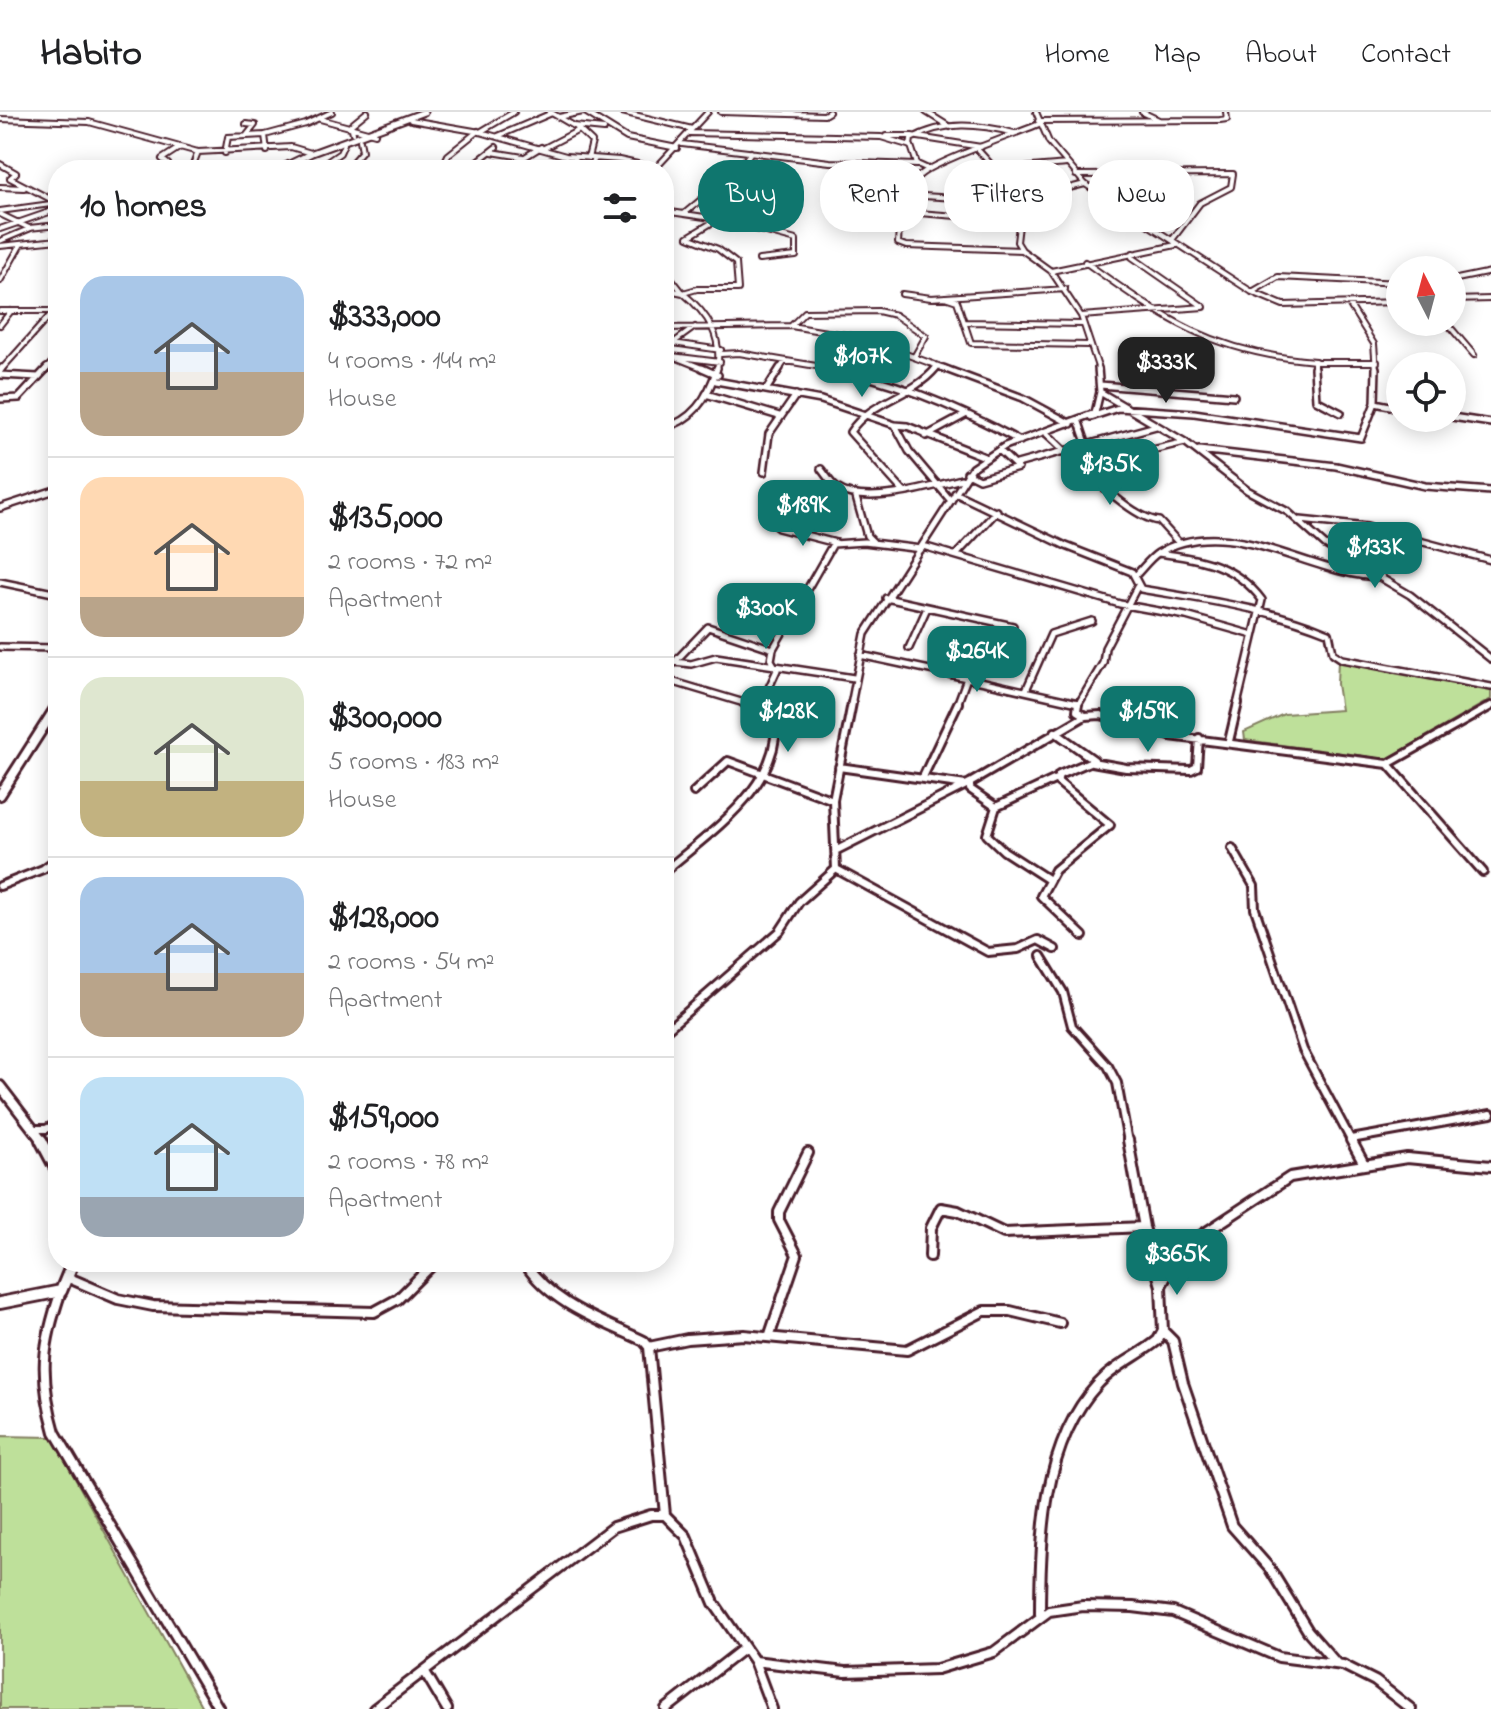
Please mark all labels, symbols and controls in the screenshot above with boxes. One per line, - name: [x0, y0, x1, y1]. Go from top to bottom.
- text: Habito: [40, 27, 142, 83]
- text: Home: [1044, 35, 1110, 76]
- text: Map: [1154, 35, 1201, 76]
- text: About: [1245, 35, 1317, 76]
- text: Contact: [1361, 35, 1451, 76]
- chip: Buy: [698, 160, 804, 232]
- chip: Rent: [820, 160, 928, 232]
- chip: Filters: [944, 160, 1072, 232]
- chip: New: [1088, 160, 1194, 232]
- text: 10 homes: [80, 183, 207, 233]
- icon: filters: [598, 186, 642, 230]
- north arrow: [1386, 256, 1466, 336]
- map controls: [1386, 256, 1466, 432]
- text: $333,000: [328, 293, 441, 343]
- icon: home: [144, 308, 240, 404]
- pin: $107K: [806, 331, 918, 399]
- pin: $333K: [1110, 337, 1222, 405]
- text: $107K: [833, 338, 891, 376]
- text: 4 rooms · 144 m²: [328, 343, 496, 381]
- text: $333K: [1136, 344, 1196, 382]
- button: locate: [1386, 352, 1466, 432]
- text: House: [328, 381, 396, 419]
- pin: $135K: [1054, 439, 1166, 507]
- text: $135K: [1079, 446, 1141, 484]
- pin: $189K: [747, 480, 859, 548]
- text: $189K: [776, 487, 830, 525]
- text: $135,000: [328, 494, 443, 544]
- icon: home: [144, 509, 240, 605]
- pin: $133K: [1319, 522, 1431, 590]
- text: $133K: [1346, 529, 1404, 567]
- text: 2 rooms · 72 m²: [328, 544, 493, 582]
- text: Apartment: [328, 582, 442, 620]
- pin: $300K: [710, 583, 822, 651]
- text: $300K: [735, 590, 797, 628]
- pin: $264K: [921, 626, 1033, 694]
- text: $264K: [945, 633, 1009, 671]
- pin: $128K: [732, 686, 844, 754]
- pin: $159K: [1092, 686, 1204, 754]
- text: $128K: [758, 693, 818, 731]
- text: $159K: [1118, 693, 1178, 731]
- text: $300,000: [328, 694, 442, 744]
- icon: home: [144, 709, 240, 805]
- text: 5 rooms · 183 m²: [328, 744, 500, 782]
- text: House: [328, 782, 396, 820]
- text: $128,000: [328, 894, 439, 944]
- icon: home: [144, 909, 240, 1005]
- text: 2 rooms · 54 m²: [328, 944, 494, 982]
- text: Apartment: [328, 982, 442, 1020]
- text: $159,000: [328, 1094, 439, 1144]
- icon: home: [144, 1109, 240, 1205]
- text: 2 rooms · 78 m²: [328, 1144, 489, 1182]
- text: Apartment: [328, 1182, 442, 1220]
- pin: $365K: [1121, 1229, 1233, 1297]
- text: $365K: [1144, 1236, 1210, 1274]

